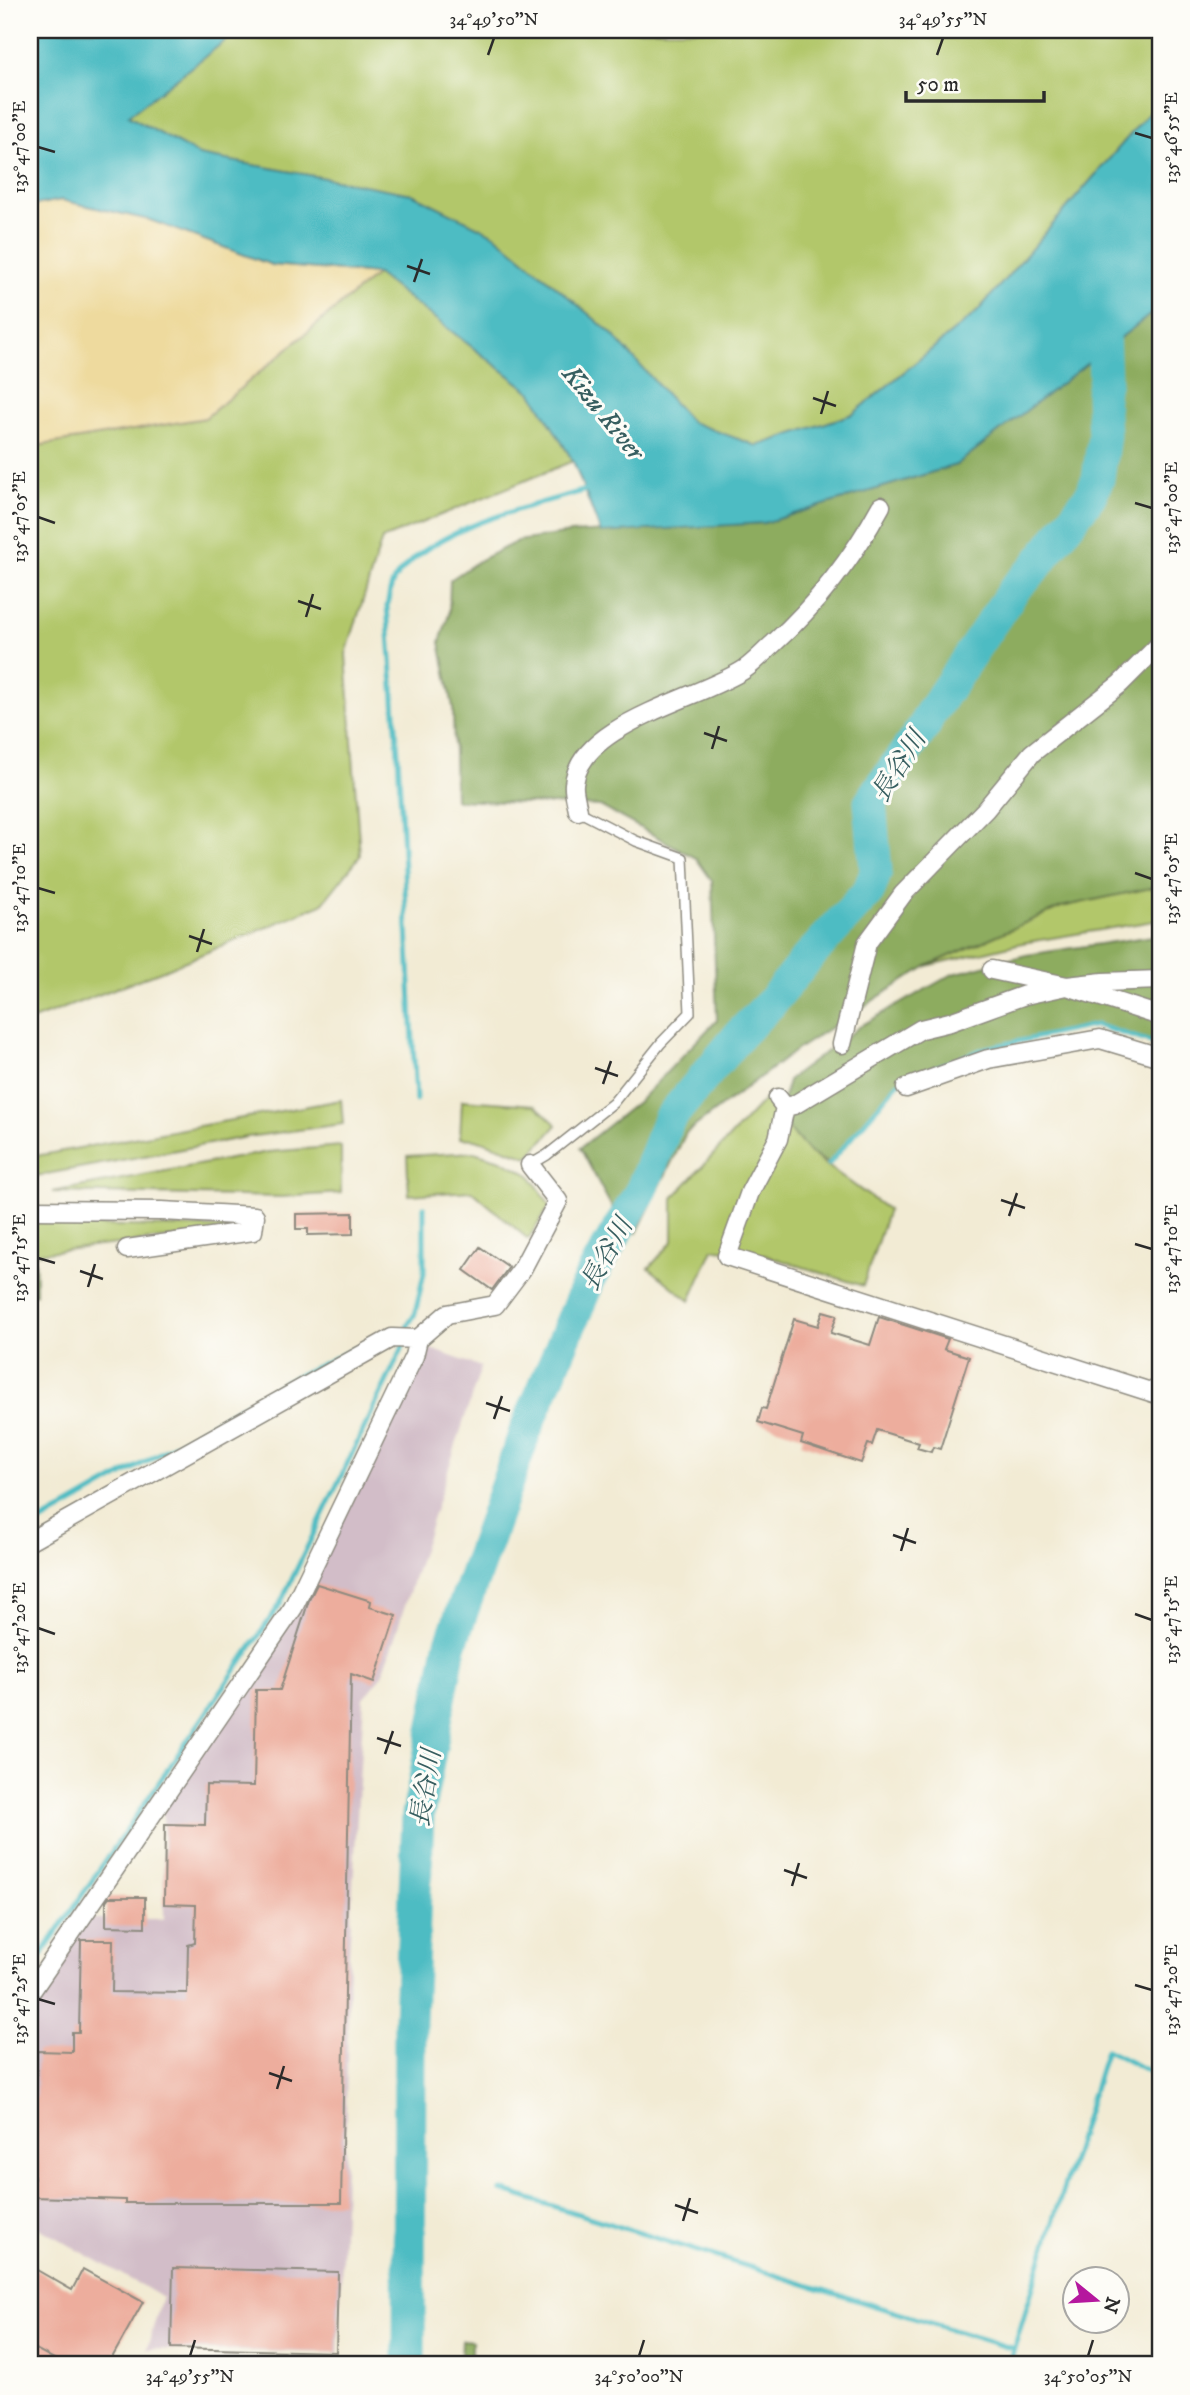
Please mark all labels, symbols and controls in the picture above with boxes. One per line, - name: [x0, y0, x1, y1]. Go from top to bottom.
- text: 34°49'50"N: [449, 9, 539, 31]
- text: 34°49'55"N: [899, 9, 987, 31]
- scale bar: [906, 60, 1045, 104]
- text: 50 m: [917, 72, 959, 98]
- text: 135°46'55"E: [1161, 92, 1183, 184]
- text: 135°47'00"E: [9, 100, 31, 193]
- water label: Kizu River: [554, 358, 652, 469]
- text: 135°47'00"E: [1161, 461, 1183, 554]
- text: 135°47'05"E: [9, 471, 31, 563]
- water label: 長谷川: [865, 722, 936, 809]
- text: 135°47'05"E: [1161, 833, 1183, 925]
- text: 135°47'10"E: [9, 843, 31, 933]
- text: 135°47'10"E: [1161, 1204, 1183, 1294]
- water label: 長谷川: [574, 1210, 642, 1297]
- text: 135°47'15"E: [9, 1213, 31, 1303]
- text: 135°47'15"E: [1161, 1575, 1183, 1665]
- text: 135°47'20"E: [9, 1582, 31, 1674]
- water label: 長谷川: [404, 1744, 449, 1829]
- text: 135°47'20"E: [1161, 1944, 1183, 2036]
- text: 135°47'25"E: [9, 1953, 31, 2045]
- north arrow: [1060, 2266, 1130, 2336]
- text: N: [1097, 2294, 1124, 2316]
- text: 34°49'55"N: [146, 2366, 234, 2388]
- text: 34°50'00"N: [594, 2366, 684, 2388]
- text: 34°50'05"N: [1044, 2366, 1132, 2388]

